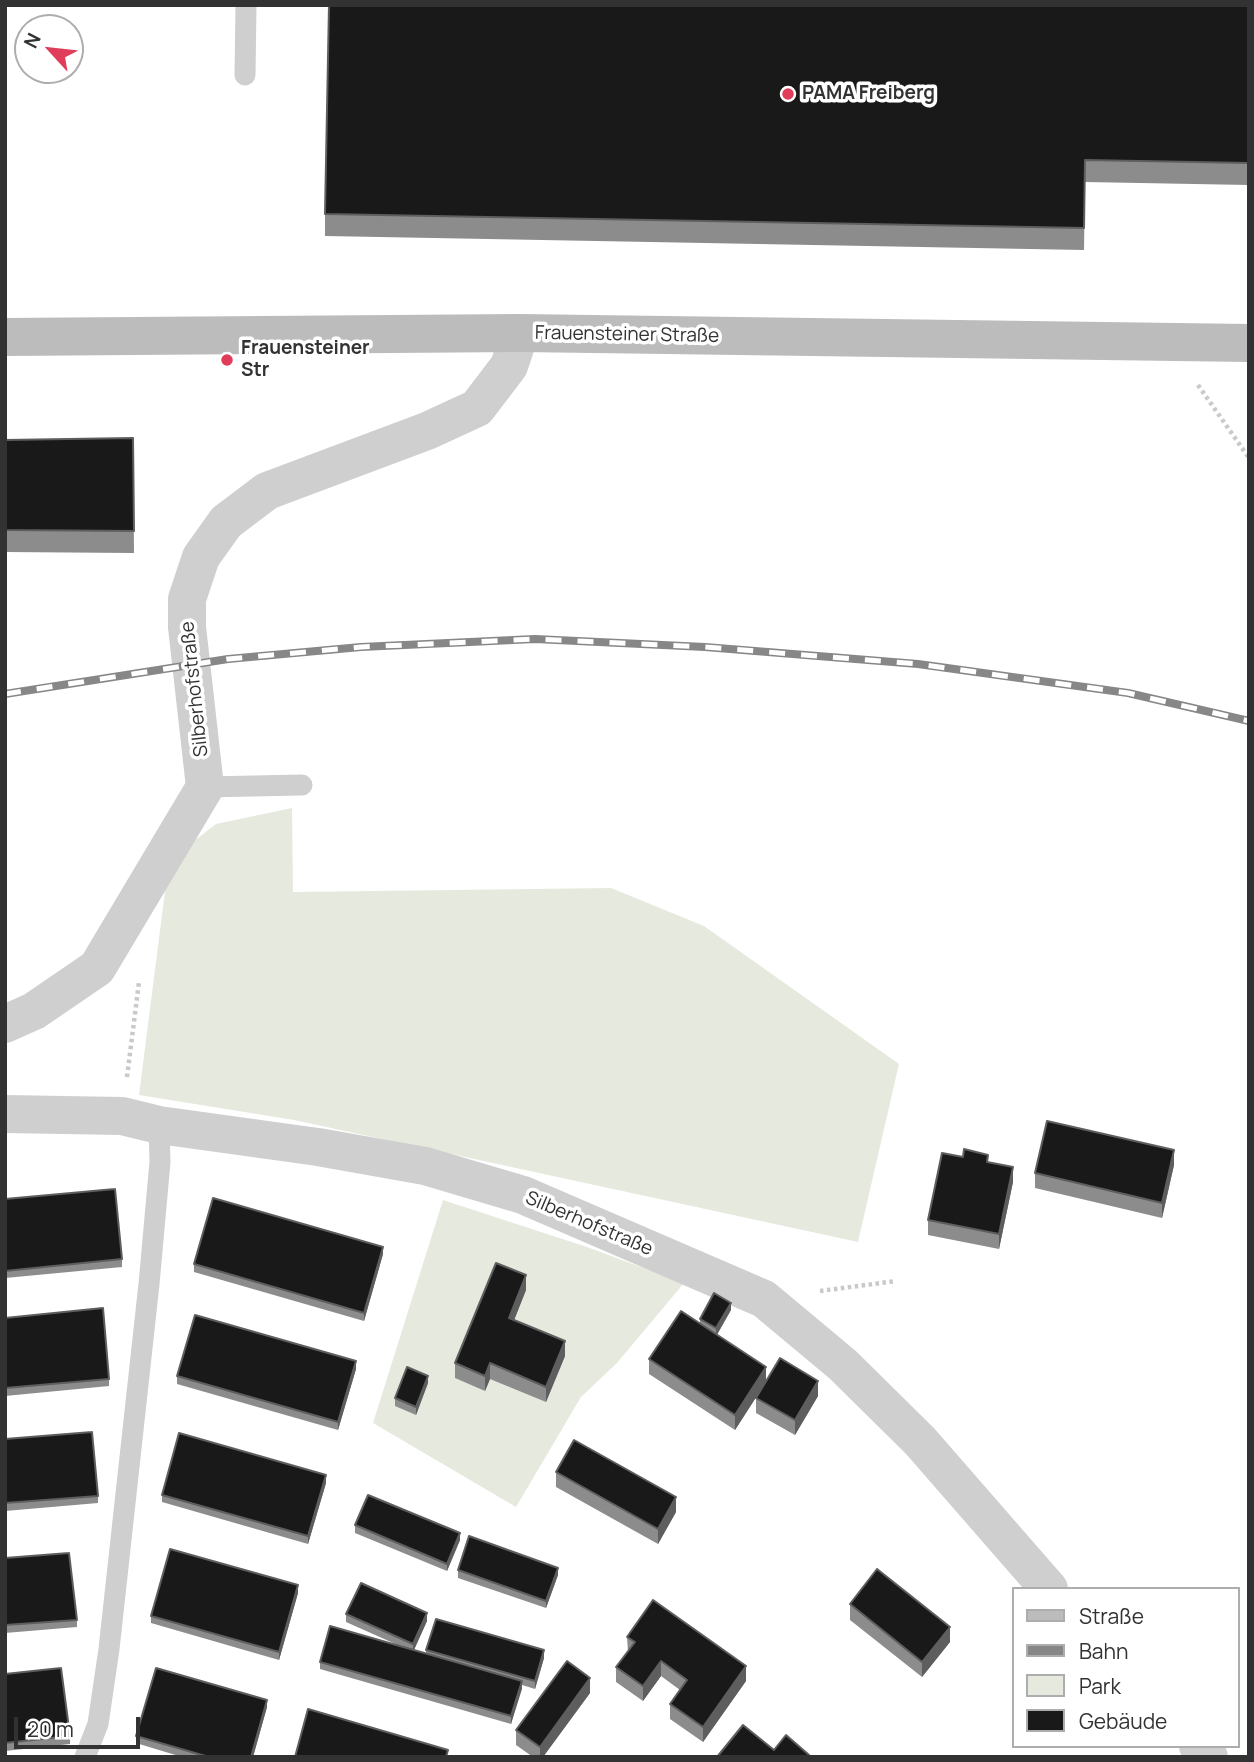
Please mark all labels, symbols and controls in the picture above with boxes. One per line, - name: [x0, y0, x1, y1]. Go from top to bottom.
- north arrow: [14, 14, 84, 84]
- text: N: [17, 28, 47, 52]
- place label: PAMA Freiberg: [802, 83, 935, 105]
- marker: PAMA Freiberg: [780, 86, 796, 102]
- street label: Frauensteiner Straße: [535, 322, 719, 348]
- place label: Frauensteiner Str: [241, 338, 370, 382]
- marker: Frauensteiner Str: [219, 352, 235, 368]
- street label: Silberhofstraße: [177, 620, 213, 758]
- street label: Silberhofstraße: [522, 1187, 656, 1261]
- legend: [1012, 1587, 1240, 1748]
- text: Straße: [1079, 1602, 1144, 1630]
- text: Bahn: [1079, 1637, 1129, 1665]
- text: Park: [1079, 1672, 1121, 1700]
- scale bar: [18, 1702, 144, 1746]
- text: Gebäude: [1079, 1707, 1167, 1735]
- text: 20 m: [27, 1715, 74, 1743]

